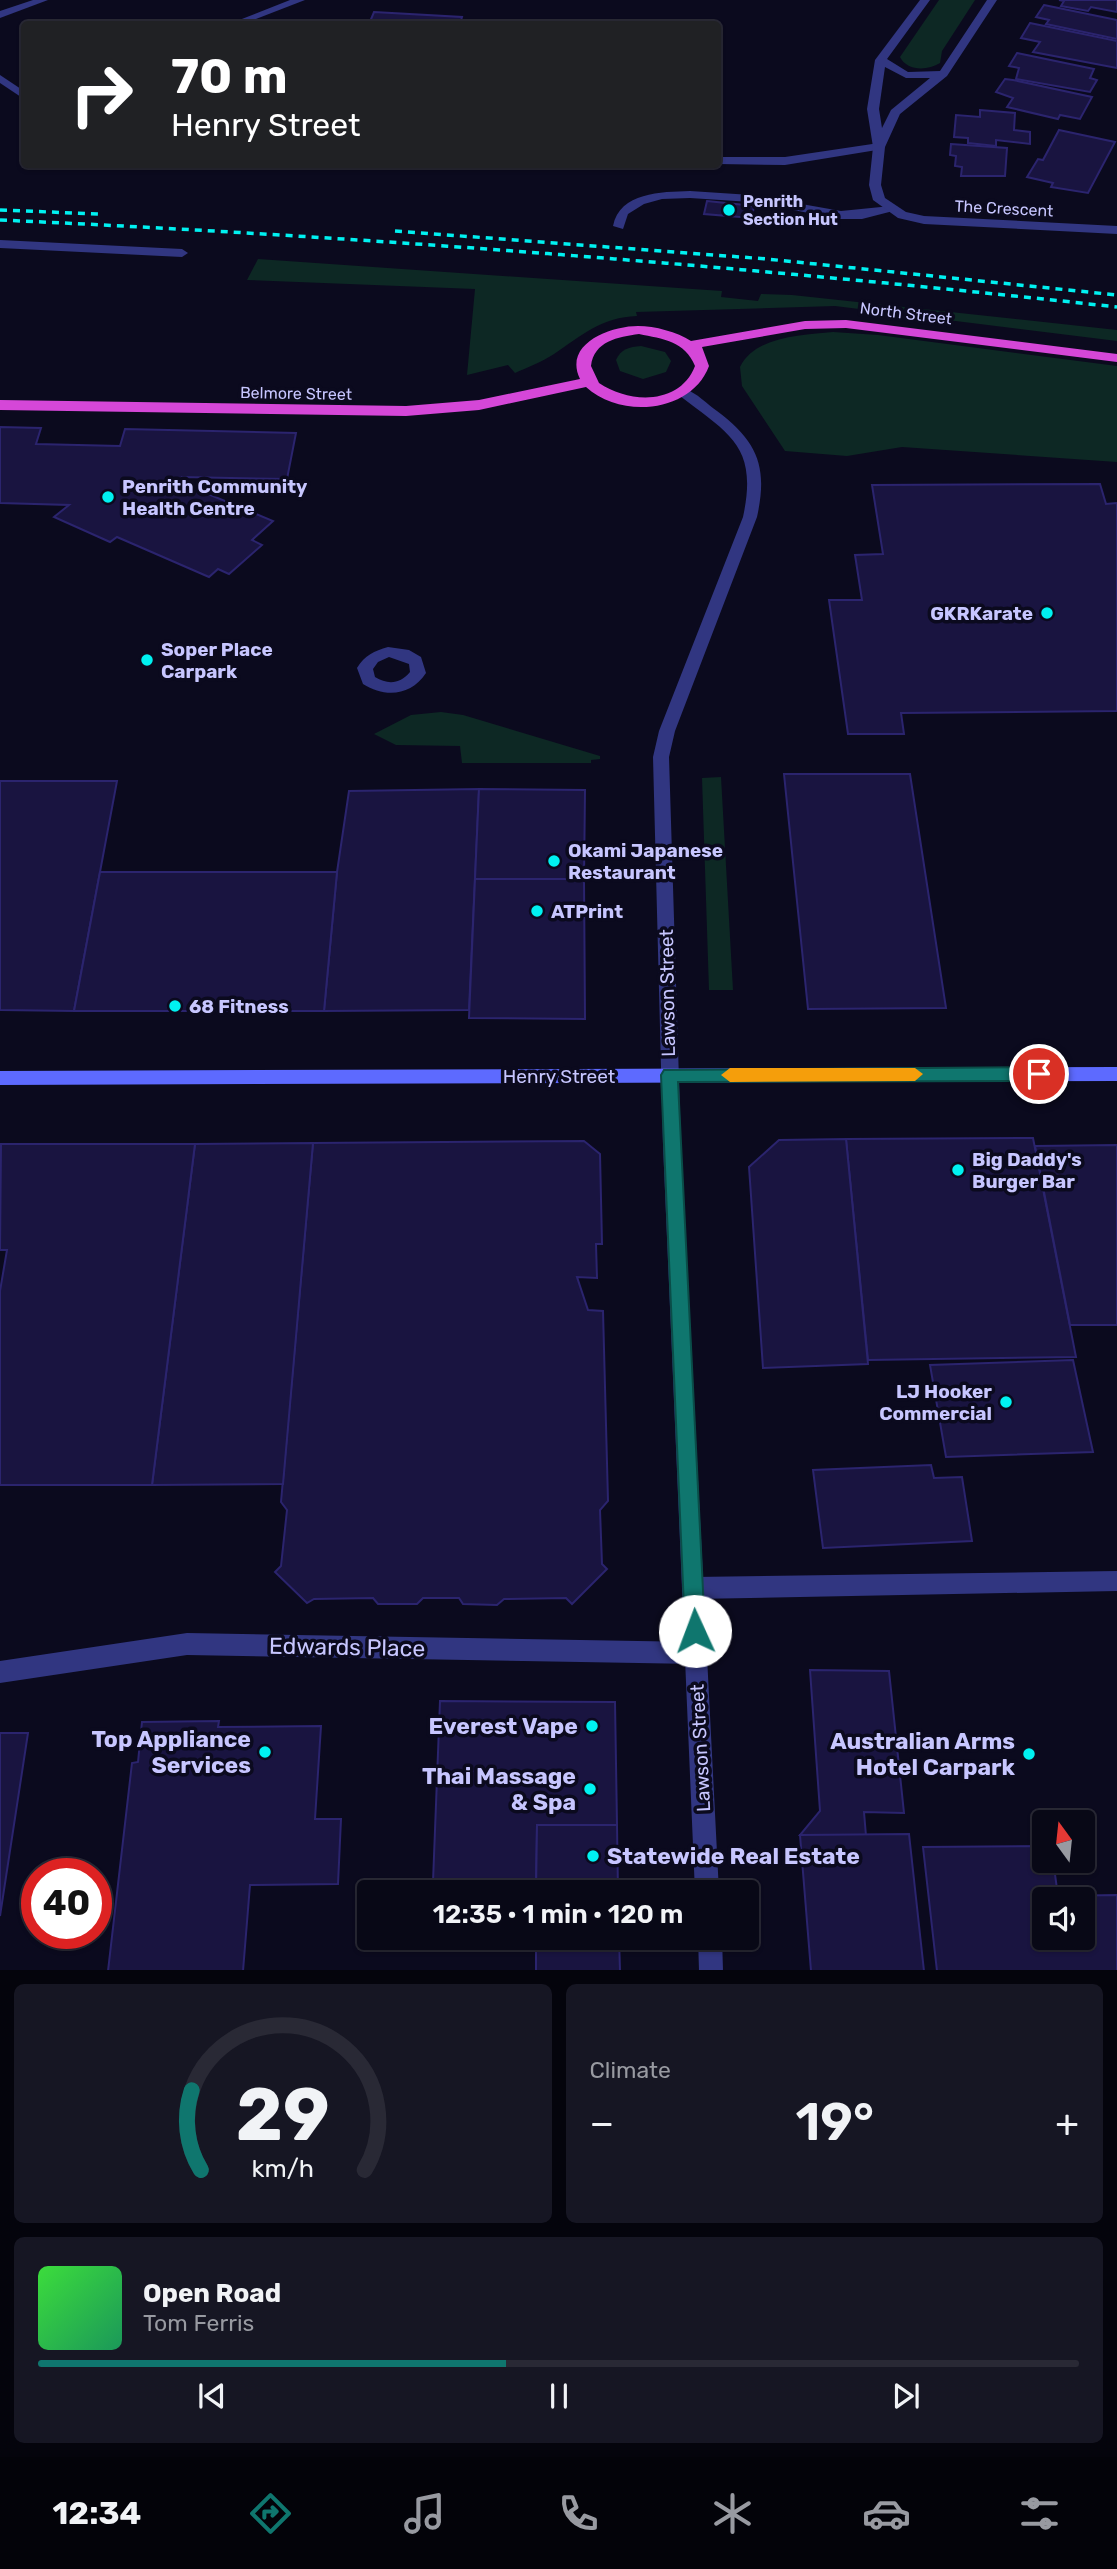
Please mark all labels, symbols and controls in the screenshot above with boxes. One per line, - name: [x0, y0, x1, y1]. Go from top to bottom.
- text: 70 m: [171, 47, 288, 105]
- icon: right: [56, 49, 147, 140]
- text: Henry Street: [171, 106, 361, 144]
- place label: Penrith Section Hut: [743, 192, 838, 229]
- street label: The Crescent: [954, 196, 1054, 221]
- marker: Penrith Section Hut: [721, 202, 737, 218]
- street label: North Street: [859, 298, 953, 329]
- street label: Belmore Street: [240, 383, 352, 404]
- place label: Penrith Community Health Centre: [122, 475, 308, 520]
- marker: Penrith Community Health Centre: [100, 489, 116, 505]
- place label: GKRKarate: [930, 602, 1033, 625]
- marker: GKRKarate: [1039, 605, 1055, 621]
- place label: Soper Place Carpark: [161, 638, 273, 683]
- marker: Soper Place Carpark: [139, 652, 155, 668]
- place label: Okami Japanese Restaurant: [568, 839, 723, 884]
- marker: Okami Japanese Restaurant: [546, 853, 562, 869]
- place label: ATPrint: [551, 900, 623, 923]
- marker: ATPrint: [529, 903, 545, 919]
- street label: Lawson Street: [655, 928, 680, 1057]
- place label: 68 Fitness: [189, 995, 289, 1018]
- marker: 68 Fitness: [167, 998, 183, 1014]
- pin: [1009, 1044, 1069, 1104]
- icon: arrive: [1020, 1055, 1058, 1093]
- street label: Henry Street: [503, 1065, 616, 1088]
- place label: Big Daddy's Burger Bar: [972, 1148, 1082, 1193]
- marker: Big Daddy's Burger Bar: [950, 1162, 966, 1178]
- place label: LJ Hooker Commercial: [879, 1380, 992, 1425]
- marker: LJ Hooker Commercial: [998, 1394, 1014, 1410]
- position arrow: [658, 1594, 732, 1668]
- street label: Edwards Place: [269, 1632, 425, 1662]
- street label: Lawson Street: [686, 1683, 715, 1812]
- place label: Everest Vape: [429, 1712, 578, 1740]
- marker: Everest Vape: [584, 1718, 600, 1734]
- place label: Top Appliance Services: [91, 1725, 251, 1779]
- place label: Australian Arms Hotel Carpark: [830, 1727, 1016, 1781]
- marker: Top Appliance Services: [257, 1744, 273, 1760]
- marker: Australian Arms Hotel Carpark: [1021, 1746, 1037, 1762]
- place label: Thai Massage & Spa: [422, 1762, 576, 1816]
- marker: Thai Massage & Spa: [582, 1781, 598, 1797]
- north arrow: [1032, 1810, 1096, 1872]
- map controls: [1032, 1810, 1095, 1950]
- place label: Statewide Real Estate: [607, 1842, 860, 1870]
- marker: Statewide Real Estate: [585, 1848, 601, 1864]
- speed limit sign: 40: [21, 1858, 112, 1949]
- button: sound: [1032, 1887, 1095, 1950]
- text: 12:35 · 1 min · 120 m: [433, 1899, 683, 1930]
- text: Climate: [590, 2056, 671, 2084]
- text: 29: [236, 2072, 330, 2158]
- text: 19°: [795, 2091, 874, 2153]
- text: −: [590, 2100, 614, 2146]
- text: +: [1055, 2100, 1079, 2146]
- text: km/h: [252, 2153, 314, 2182]
- text: Open Road: [143, 2278, 281, 2309]
- text: Tom Ferris: [143, 2309, 254, 2337]
- icon: previous: [193, 2377, 231, 2415]
- icon: pause: [540, 2377, 578, 2415]
- icon: next: [887, 2377, 925, 2415]
- icon: directions: [246, 2489, 295, 2538]
- icon: music: [400, 2489, 449, 2538]
- icon: phone: [554, 2489, 603, 2538]
- icon: climate: [708, 2489, 757, 2538]
- icon: car: [862, 2489, 911, 2538]
- icon: filters: [1015, 2489, 1064, 2538]
- text: 12:34: [52, 2494, 141, 2532]

